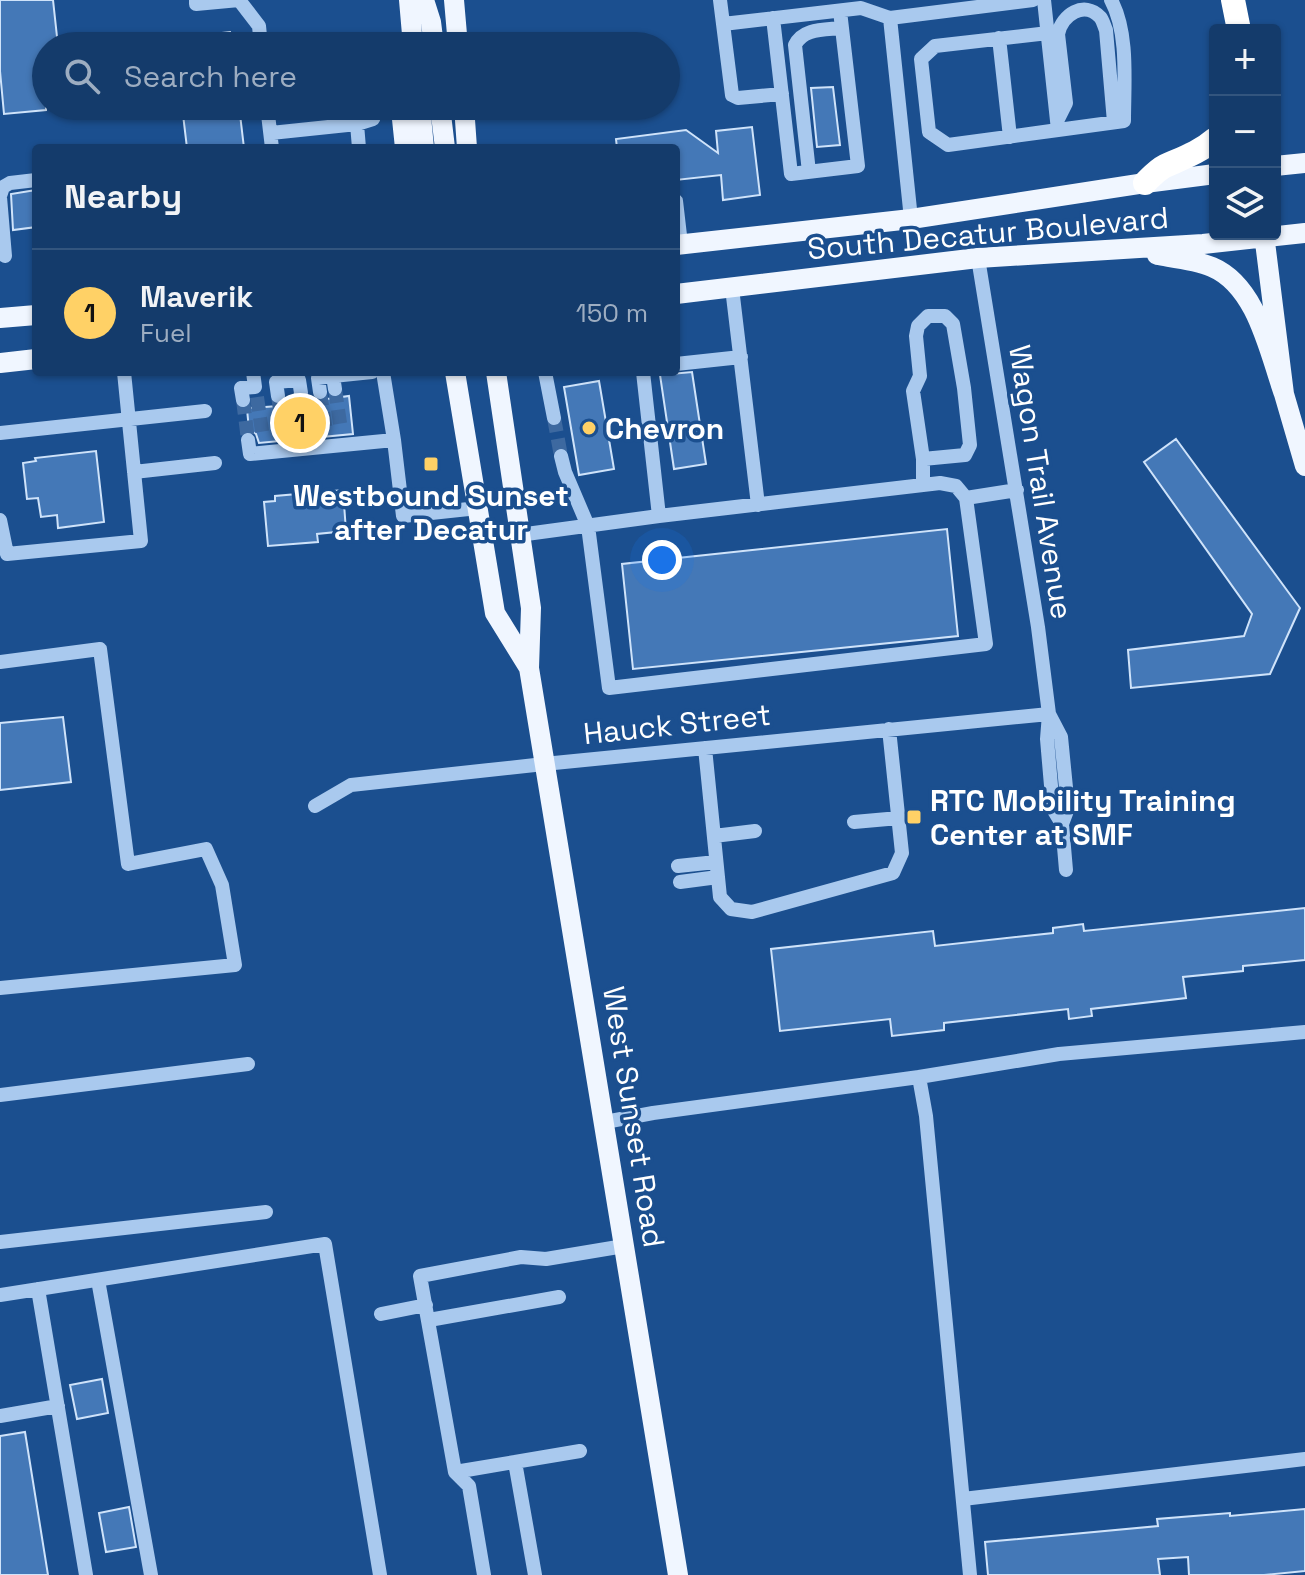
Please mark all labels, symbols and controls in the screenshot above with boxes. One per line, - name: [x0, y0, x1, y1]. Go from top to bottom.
- map controls: [1209, 24, 1281, 240]
- button: +: [1209, 24, 1281, 96]
- search box: [32, 32, 680, 120]
- icon: search: [60, 54, 104, 98]
- text: Search here: [124, 57, 297, 96]
- button: −: [1209, 96, 1281, 168]
- button: layers: [1209, 168, 1281, 240]
- text: Nearby: [64, 175, 182, 218]
- street label: South Decatur Boulevard: [806, 198, 1170, 268]
- text: Maverik: [140, 277, 253, 316]
- text: 1: [84, 296, 96, 330]
- text: 150 m: [576, 296, 648, 330]
- text: Fuel: [140, 316, 192, 350]
- street label: Wagon Trail Avenue: [1000, 342, 1082, 622]
- pin: 1: [274, 393, 326, 453]
- place label: Chevron: [605, 409, 724, 448]
- marker: Chevron: [580, 419, 598, 437]
- marker: Westbound Sunset after Decatur: [422, 455, 440, 473]
- place label: Westbound Sunset after Decatur: [293, 476, 569, 549]
- your location: [642, 540, 682, 580]
- street label: Hauck Street: [581, 695, 773, 753]
- place label: RTC Mobility Training Center at SMF: [930, 781, 1236, 854]
- marker: RTC Mobility Training Center at SMF: [905, 808, 923, 826]
- street label: West Sunset Road: [594, 984, 674, 1250]

